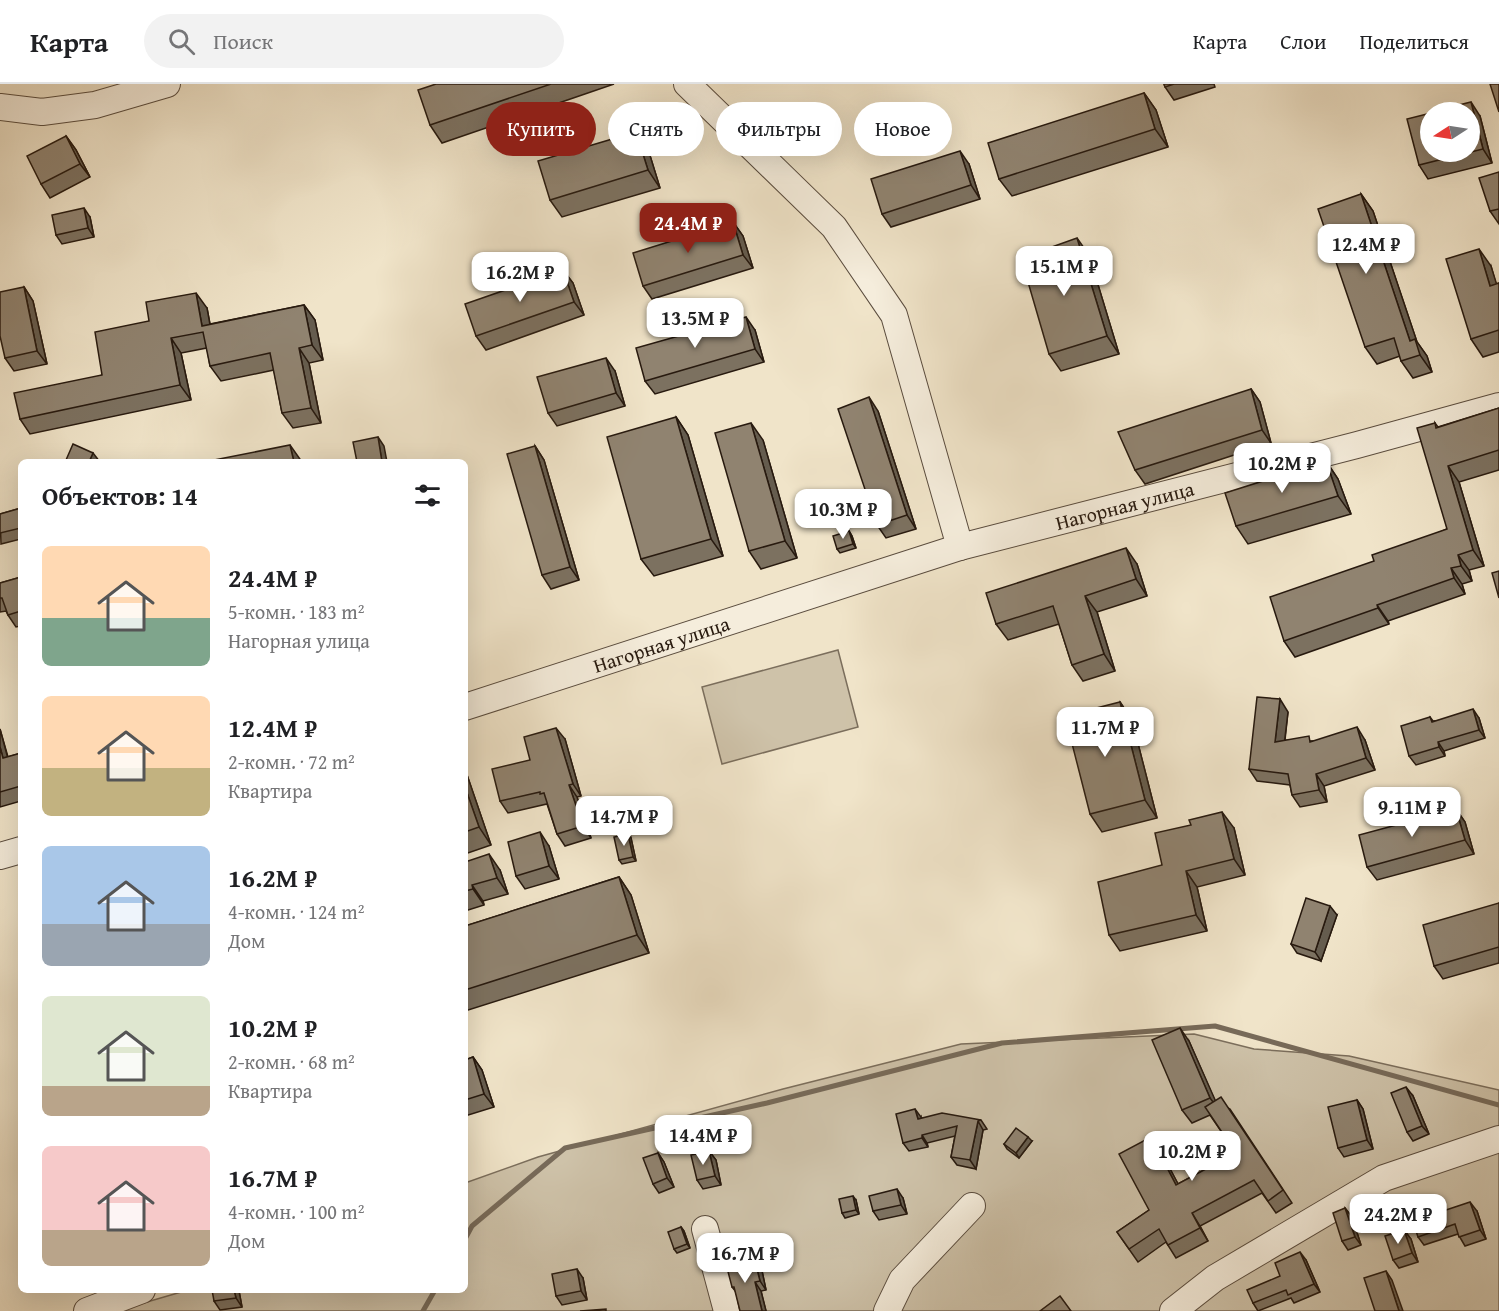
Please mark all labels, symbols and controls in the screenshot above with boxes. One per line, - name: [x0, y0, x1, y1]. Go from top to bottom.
- search box: [144, 14, 564, 68]
- text: Карта: [30, 21, 108, 62]
- icon: search: [165, 25, 198, 58]
- text: Поиск: [213, 25, 273, 57]
- text: Карта: [1193, 26, 1247, 57]
- text: Слои: [1280, 26, 1326, 57]
- text: Поделиться: [1359, 26, 1469, 57]
- chip: Купить: [486, 102, 596, 156]
- chip: Снять: [608, 102, 704, 156]
- chip: Фильтры: [716, 102, 842, 156]
- chip: Новое: [854, 102, 952, 156]
- north arrow: [1420, 102, 1480, 162]
- map controls: [1420, 102, 1480, 162]
- pin: 24.4M ₽: [633, 203, 743, 254]
- text: 24.4M ₽: [654, 208, 722, 237]
- pin: 12.4M ₽: [1311, 224, 1421, 275]
- text: 12.4M ₽: [1332, 229, 1400, 258]
- pin: 15.1M ₽: [1009, 246, 1119, 297]
- text: 15.1M ₽: [1030, 251, 1098, 280]
- pin: 16.2M ₽: [465, 252, 575, 303]
- text: 16.2M ₽: [486, 257, 554, 286]
- pin: 13.5M ₽: [640, 298, 750, 349]
- text: 13.5M ₽: [661, 303, 729, 332]
- pin: 10.2M ₽: [1227, 443, 1337, 494]
- text: 10.2M ₽: [1248, 448, 1316, 477]
- street label: Нагорная улица: [1052, 473, 1197, 536]
- text: Объектов: 14: [42, 476, 198, 515]
- icon: filters: [411, 479, 444, 512]
- pin: 10.3M ₽: [788, 489, 898, 540]
- text: 10.3M ₽: [809, 494, 877, 523]
- text: 24.4M ₽: [228, 558, 317, 597]
- icon: home: [90, 570, 162, 642]
- text: 5-комн. · 183 m²: [228, 597, 364, 626]
- street label: Нагорная улица: [589, 608, 733, 679]
- text: Нагорная улица: [228, 626, 370, 655]
- pin: 11.7M ₽: [1050, 707, 1160, 758]
- text: 12.4M ₽: [228, 708, 317, 747]
- text: 11.7M ₽: [1071, 712, 1139, 741]
- icon: home: [90, 720, 162, 792]
- text: 2-комн. · 72 m²: [228, 747, 355, 776]
- text: Квартира: [228, 776, 312, 805]
- pin: 9.11M ₽: [1357, 787, 1467, 838]
- text: 9.11M ₽: [1378, 792, 1446, 821]
- pin: 14.7M ₽: [569, 796, 679, 847]
- text: 14.7M ₽: [590, 801, 658, 830]
- text: 16.2M ₽: [228, 858, 317, 897]
- icon: home: [90, 870, 162, 942]
- text: 4-комн. · 124 m²: [228, 897, 364, 926]
- text: Дом: [228, 926, 265, 955]
- text: 10.2M ₽: [228, 1008, 317, 1047]
- icon: home: [90, 1020, 162, 1092]
- text: 2-комн. · 68 m²: [228, 1047, 355, 1076]
- text: Квартира: [228, 1076, 312, 1105]
- pin: 14.4M ₽: [648, 1115, 758, 1166]
- text: 14.4M ₽: [669, 1120, 737, 1149]
- pin: 10.2M ₽: [1137, 1131, 1247, 1182]
- text: 10.2M ₽: [1158, 1136, 1226, 1165]
- text: 16.7M ₽: [228, 1158, 317, 1197]
- icon: home: [90, 1170, 162, 1242]
- pin: 24.2M ₽: [1343, 1194, 1453, 1245]
- text: 4-комн. · 100 m²: [228, 1197, 364, 1226]
- text: 24.2M ₽: [1364, 1199, 1432, 1228]
- text: Дом: [228, 1226, 265, 1255]
- pin: 16.7M ₽: [690, 1233, 800, 1284]
- text: 16.7M ₽: [711, 1238, 779, 1267]

